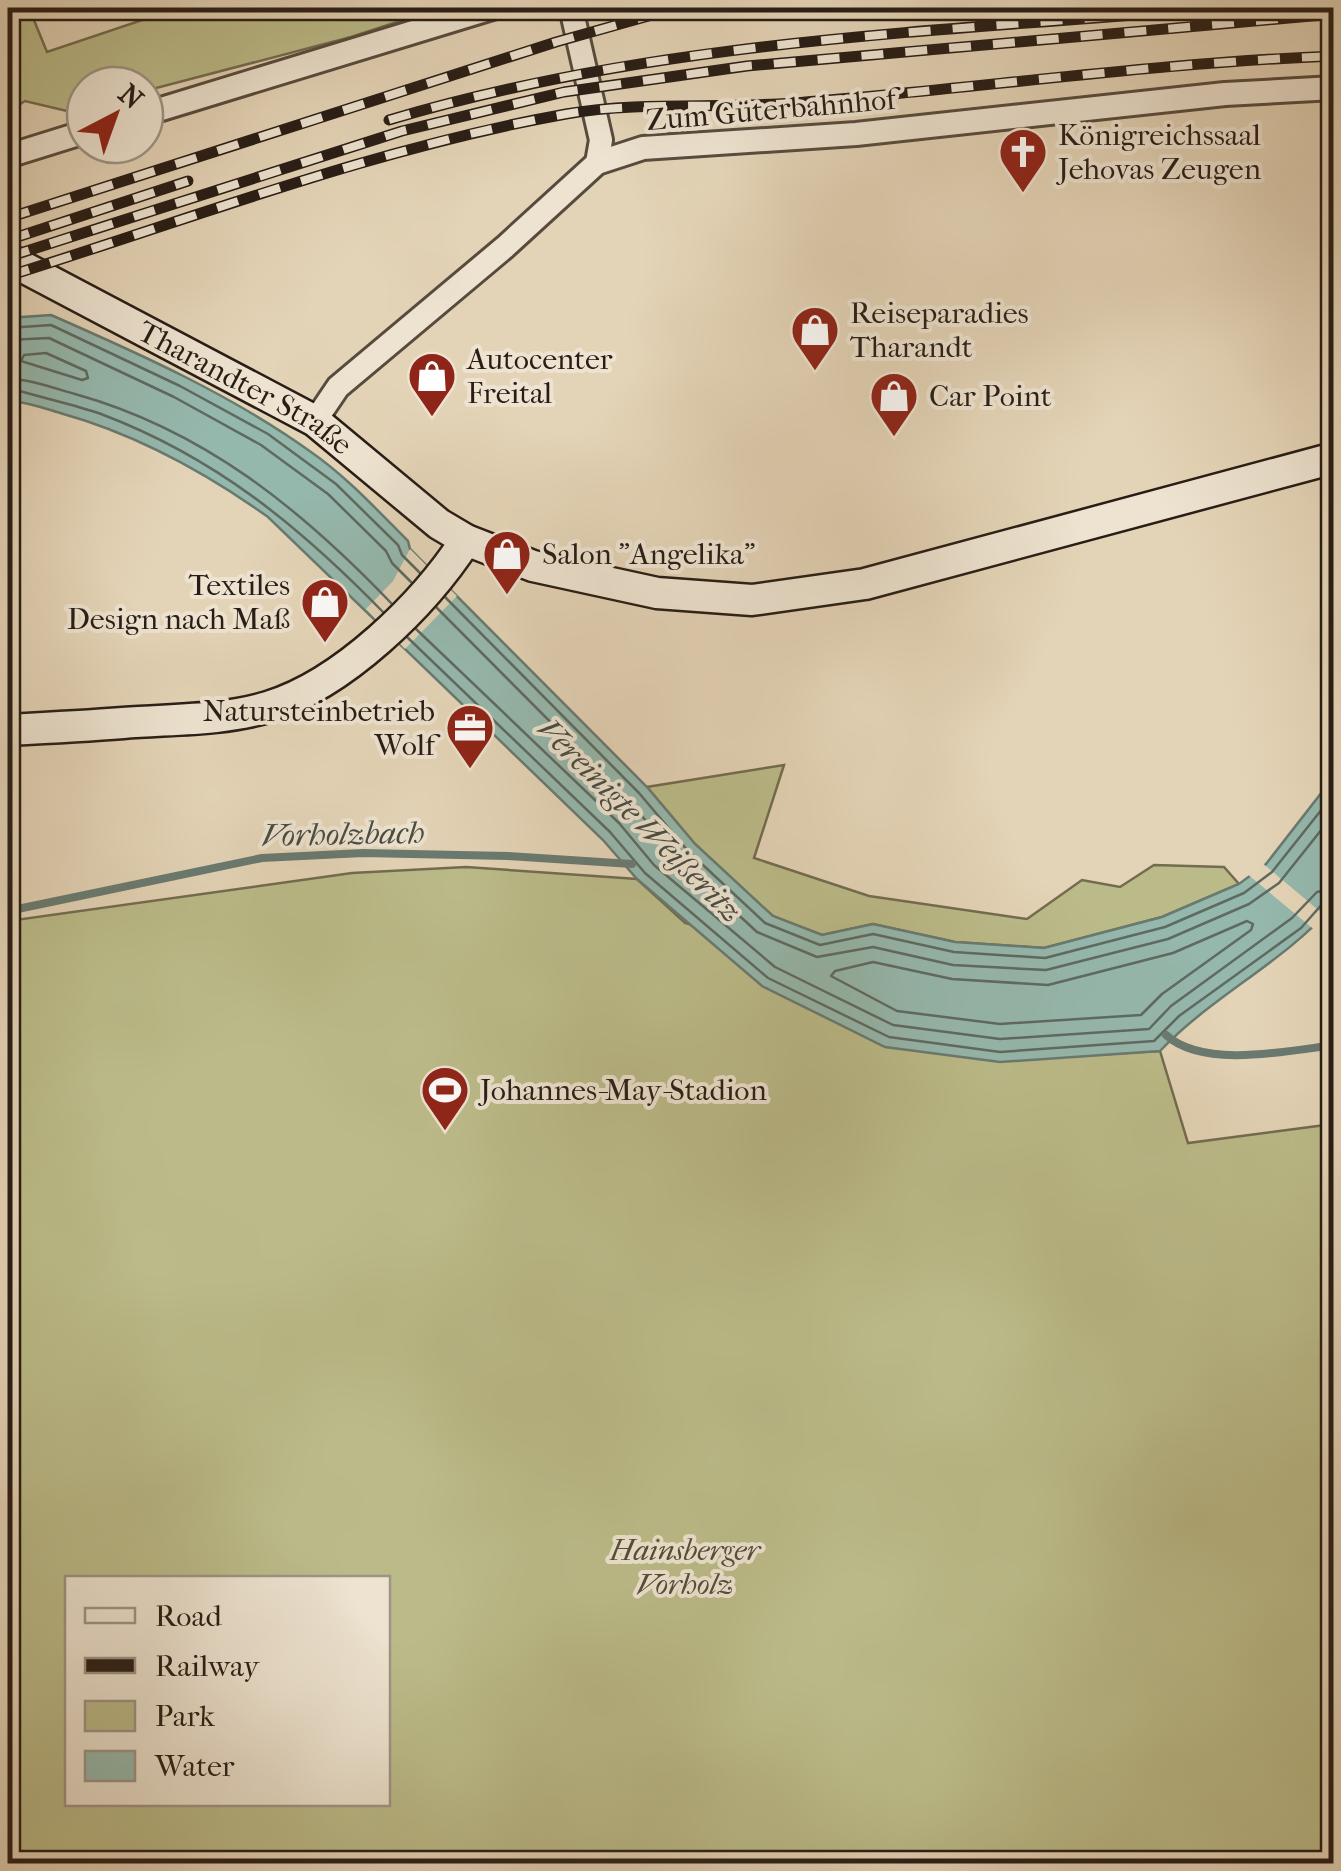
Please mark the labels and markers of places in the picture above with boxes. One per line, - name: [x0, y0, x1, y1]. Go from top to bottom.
- place label: Königreichssaal Jehovas Zeugen: [1056, 118, 1262, 187]
- church icon: Königreichssaal Jehovas Zeugen: [997, 126, 1049, 194]
- place label: Reiseparadies Tharandt: [850, 296, 1029, 365]
- shop icon: Reiseparadies Tharandt: [789, 304, 841, 372]
- place label: Autocenter Freital: [466, 342, 613, 411]
- shop icon: Autocenter Freital: [406, 350, 458, 418]
- shop icon: Car Point: [868, 370, 920, 438]
- place label: Car Point: [929, 379, 1052, 414]
- shop icon: Salon "Angelika": [481, 528, 533, 596]
- place label: Salon "Angelika": [542, 537, 755, 572]
- place label: Textiles Design nach Maß: [67, 568, 290, 637]
- shop icon: Textiles Design nach Maß: [299, 576, 351, 644]
- place label: Natursteinbetrieb Wolf: [203, 694, 441, 763]
- office icon: Natursteinbetrieb Wolf: [444, 702, 496, 770]
- sports icon: Johannes-May-Stadion: [419, 1064, 471, 1132]
- place label: Johannes-May-Stadion: [478, 1073, 767, 1108]

